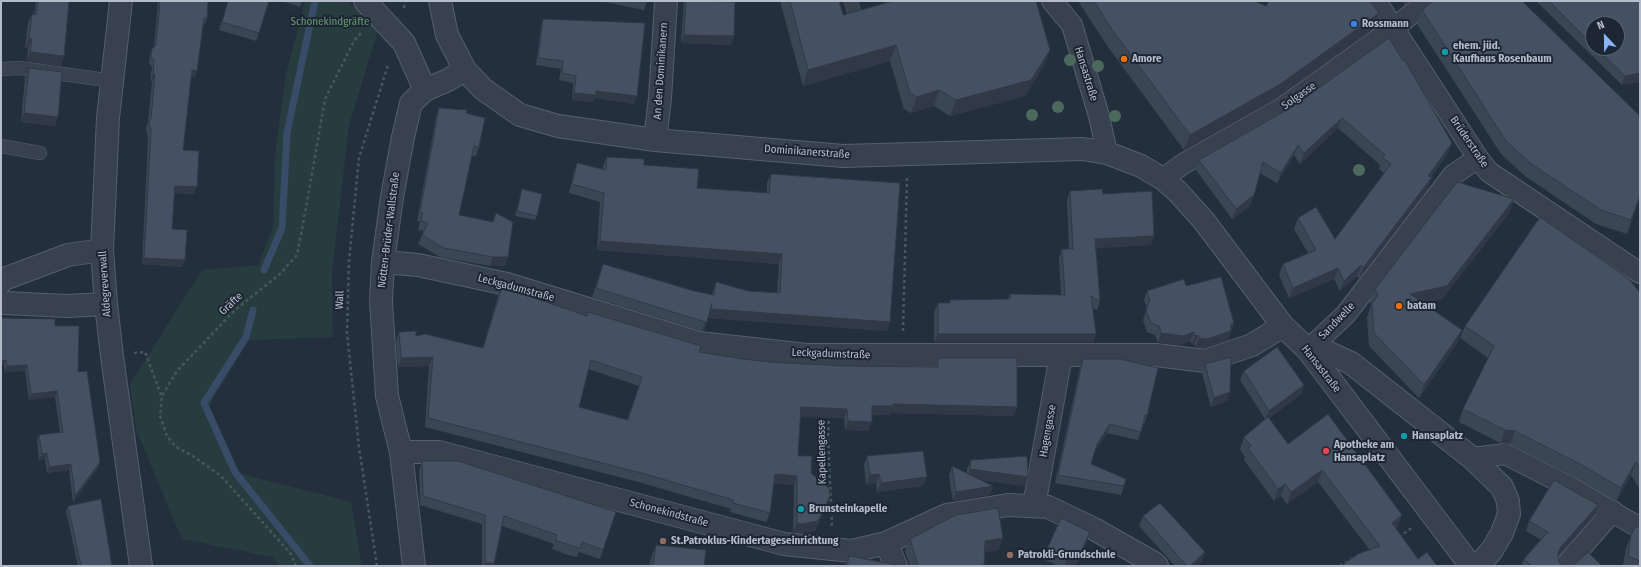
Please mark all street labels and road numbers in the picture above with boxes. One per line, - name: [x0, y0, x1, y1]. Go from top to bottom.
- street label: An den Dominikanern: [651, 22, 671, 120]
- street label: Hansastraße: [1071, 45, 1101, 103]
- street label: Solgasse: [1279, 79, 1319, 113]
- street label: Brüderstraße: [1447, 114, 1491, 170]
- street label: Dominikanerstraße: [764, 142, 850, 162]
- street label: Nötten-Brüder-Wallstraße: [375, 171, 403, 289]
- street label: Aldegreverwall: [96, 250, 114, 318]
- street label: Leckgadumstraße: [476, 271, 556, 305]
- street label: Gräfte: [216, 290, 246, 318]
- street label: Wall: [333, 290, 347, 310]
- street label: Sandwelle: [1316, 300, 1358, 342]
- street label: Hansastraße: [1298, 343, 1344, 395]
- street label: Leckgadumstraße: [791, 346, 871, 362]
- street label: Hagengasse: [1037, 404, 1059, 458]
- street label: Kapellengasse: [815, 420, 829, 484]
- street label: Schonekindstraße: [628, 496, 710, 530]

